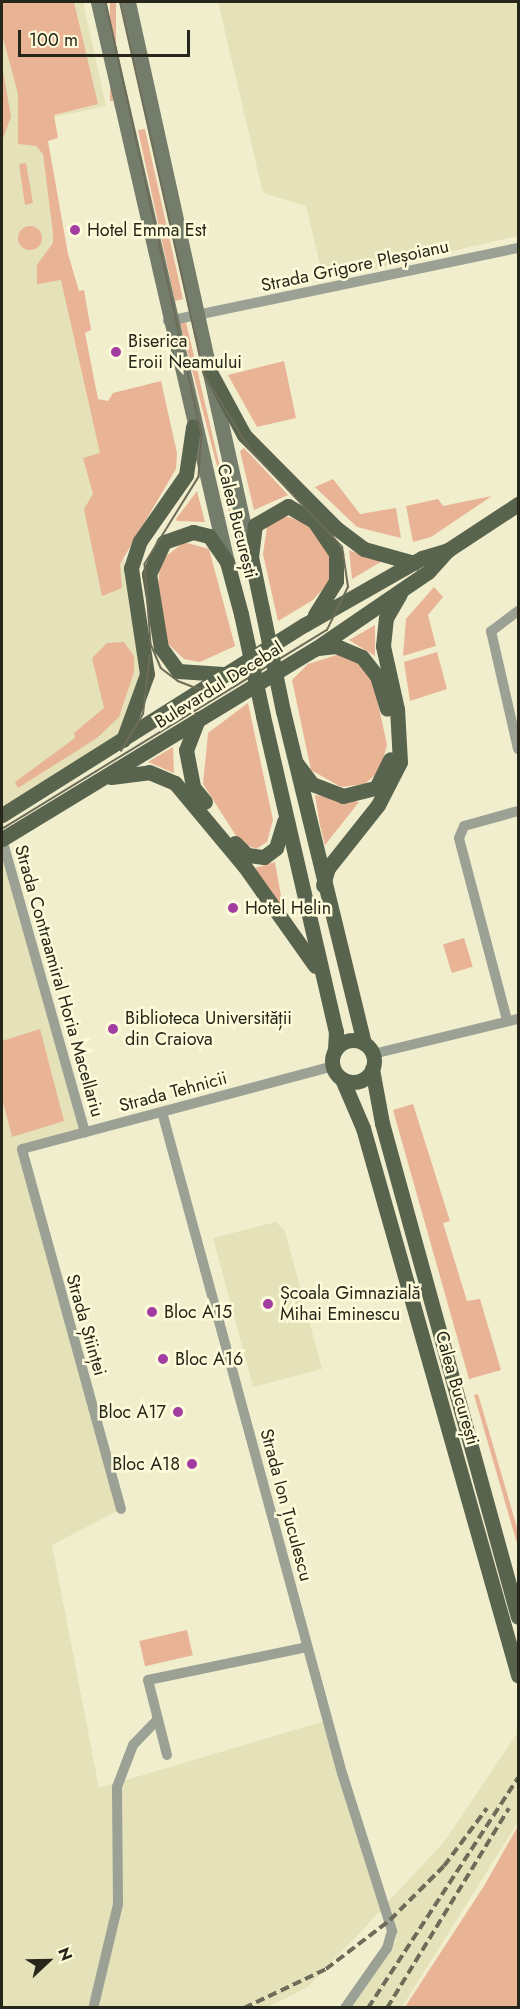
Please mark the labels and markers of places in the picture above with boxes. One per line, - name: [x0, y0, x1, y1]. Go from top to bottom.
- place label: Hotel Emma Est: [87, 219, 206, 241]
- marker: Hotel Emma Est: [68, 223, 82, 237]
- place label: Biserica Eroii Neamului: [128, 331, 242, 374]
- marker: Biserica Eroii Neamului: [109, 345, 123, 359]
- place label: Hotel Helin: [245, 897, 331, 919]
- marker: Hotel Helin: [226, 901, 240, 915]
- place label: Biblioteca Universității din Craiova: [125, 1008, 292, 1050]
- marker: Biblioteca Universității din Craiova: [106, 1022, 120, 1036]
- place label: Școala Gimnazială Mihai Eminescu: [280, 1283, 420, 1326]
- marker: Școala Gimnazială Mihai Eminescu: [261, 1297, 275, 1311]
- place label: Bloc A15: [164, 1301, 232, 1323]
- marker: Bloc A15: [145, 1305, 159, 1319]
- place label: Bloc A16: [175, 1348, 243, 1370]
- marker: Bloc A16: [156, 1352, 170, 1366]
- place label: Bloc A17: [99, 1401, 166, 1423]
- marker: Bloc A17: [171, 1405, 185, 1419]
- place label: Bloc A18: [112, 1453, 180, 1475]
- marker: Bloc A18: [185, 1457, 199, 1471]

